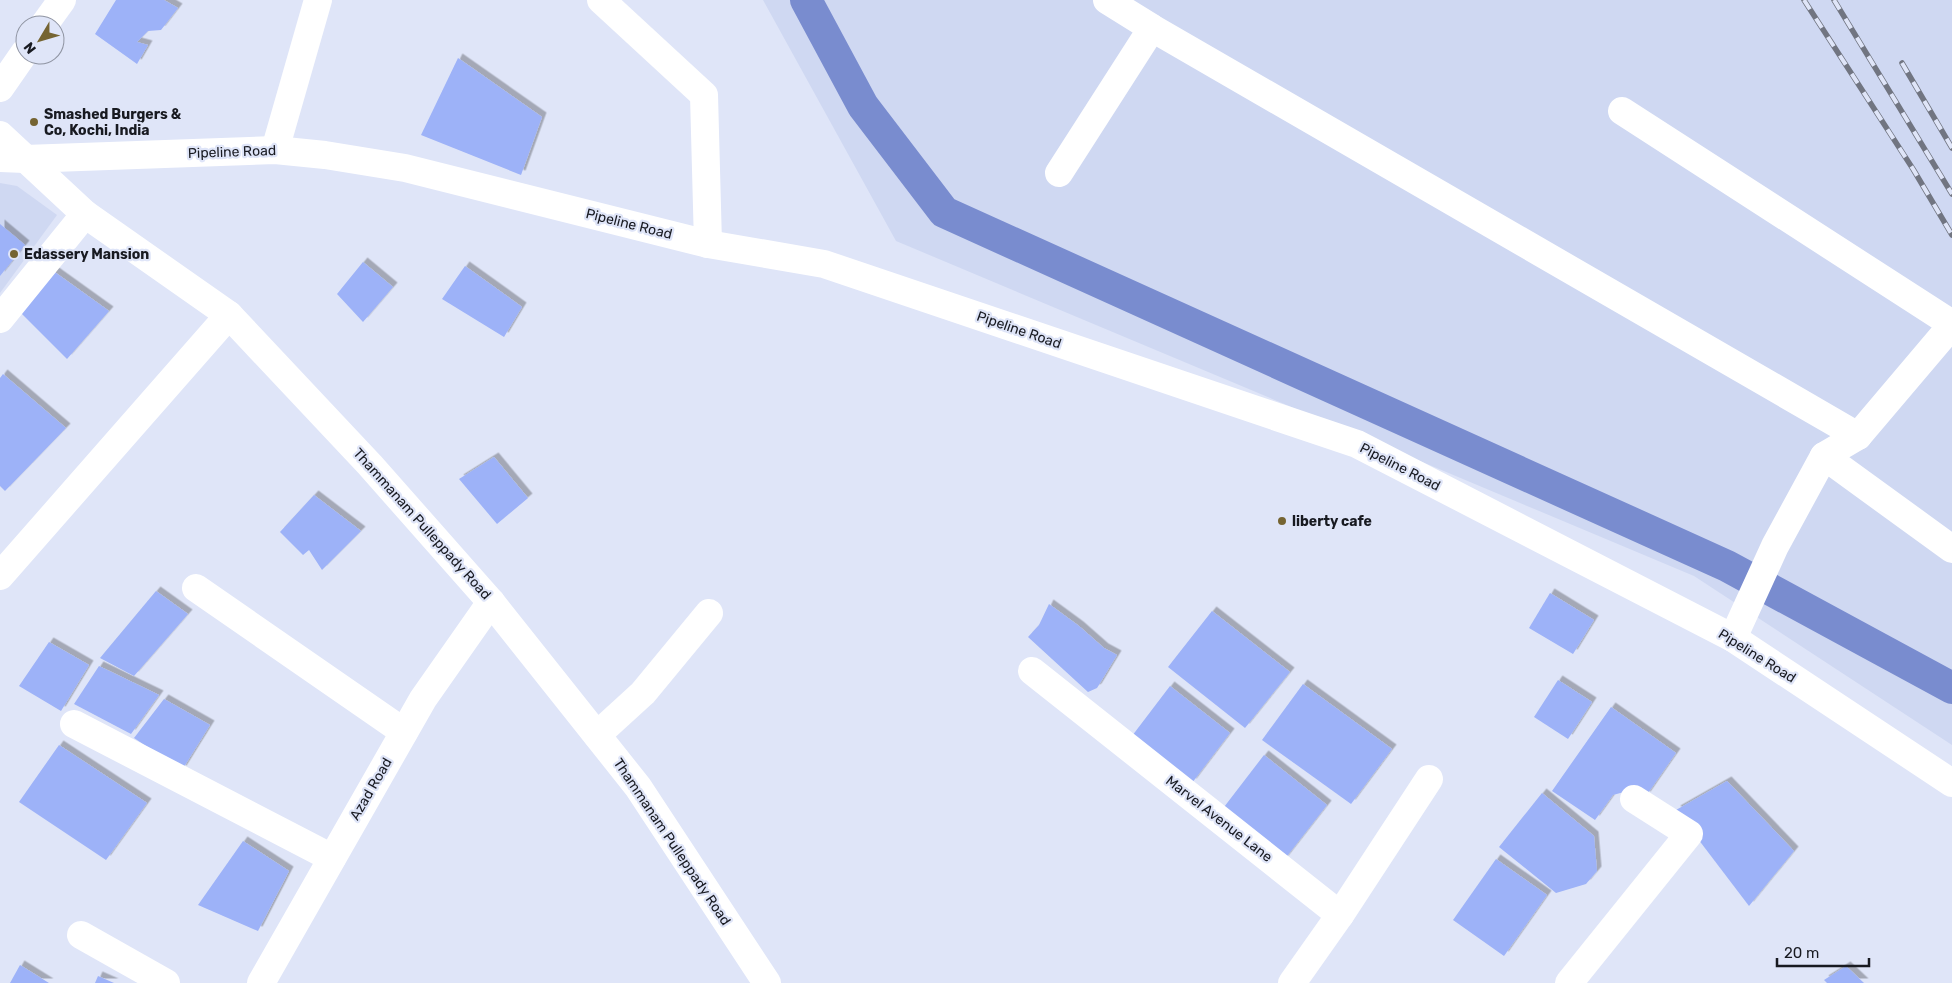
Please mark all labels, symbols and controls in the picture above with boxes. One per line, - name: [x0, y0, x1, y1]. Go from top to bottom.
- north arrow: [15, 15, 65, 65]
- text: N: [20, 38, 40, 57]
- place label: Smashed Burgers & Co, Kochi, India: [44, 106, 182, 139]
- marker: Smashed Burgers & Co, Kochi, India: [28, 116, 40, 128]
- street label: Pipeline Road: [188, 142, 276, 162]
- street label: Pipeline Road: [584, 205, 674, 243]
- place label: Edassery Mansion: [24, 246, 149, 263]
- marker: Edassery Mansion: [8, 248, 20, 260]
- street label: Pipeline Road: [974, 308, 1064, 352]
- street label: Pipeline Road: [1357, 439, 1443, 495]
- street label: Thammanam Pulleppady Road: [350, 445, 494, 603]
- place label: liberty cafe: [1292, 513, 1372, 530]
- marker: liberty cafe: [1276, 515, 1288, 527]
- street label: Pipeline Road: [1715, 625, 1799, 687]
- street label: Azad Road: [346, 755, 396, 823]
- street label: Thammanam Pulleppady Road: [610, 755, 734, 929]
- street label: Marvel Avenue Lane: [1162, 772, 1276, 866]
- scale bar: [1777, 936, 1870, 968]
- text: 20 m: [1784, 944, 1819, 962]

